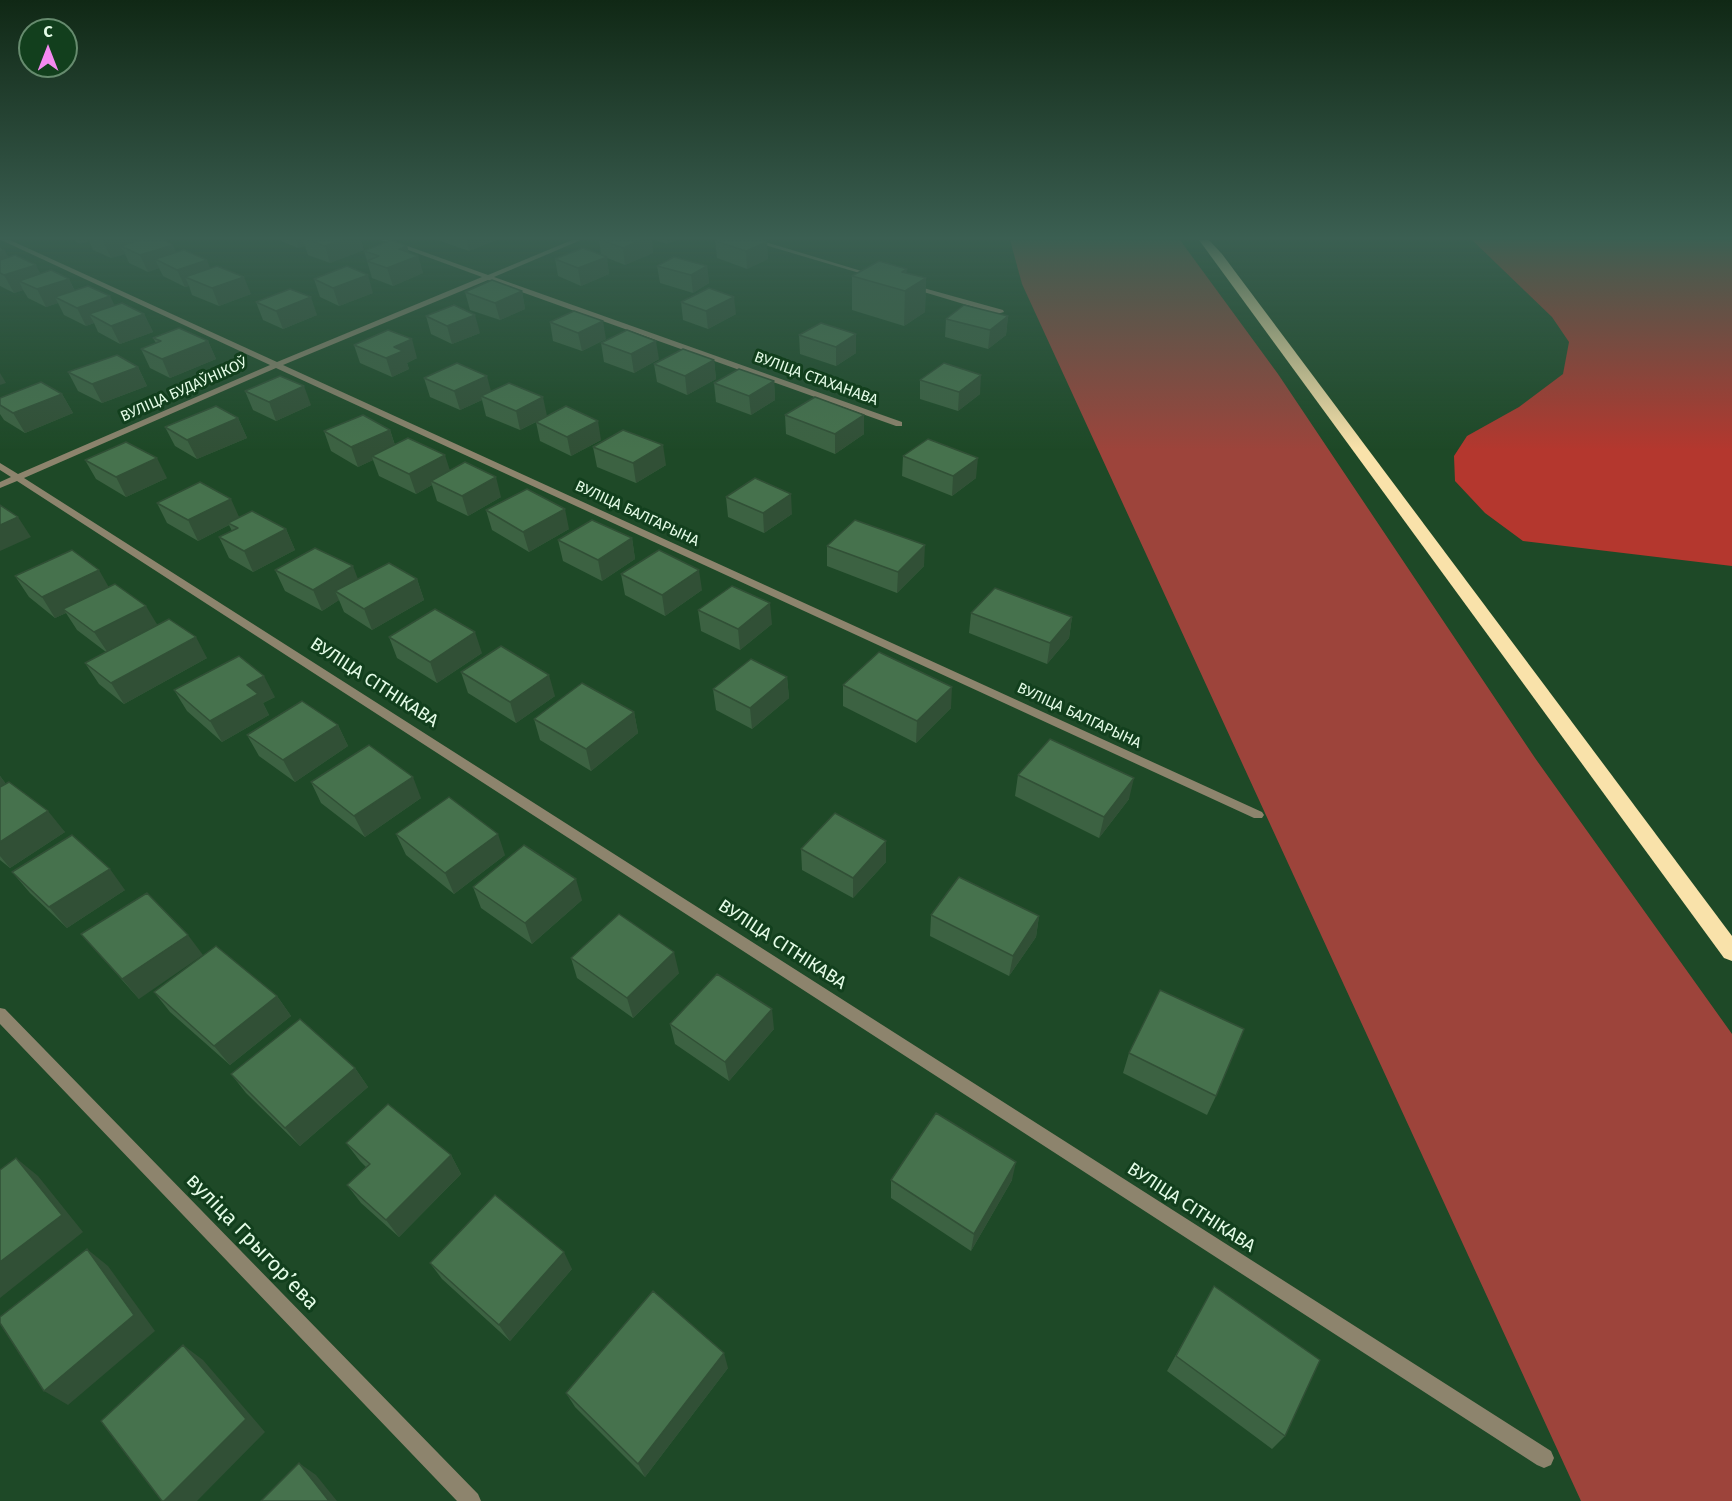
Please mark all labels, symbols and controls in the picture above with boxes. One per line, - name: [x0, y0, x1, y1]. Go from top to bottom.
- north arrow: [18, 18, 78, 78]
- text: С: [43, 22, 53, 41]
- street label: ВУЛІЦА СТАХАНАВА: [752, 348, 880, 410]
- street label: ВУЛІЦА БУДАЎНІКОЎ: [118, 354, 250, 426]
- street label: ВУЛІЦА БАЛГАРЫНА: [572, 477, 702, 551]
- street label: ВУЛІЦА СІТНІКАВА: [306, 634, 442, 732]
- street label: ВУЛІЦА БАЛГАРЫНА: [1014, 679, 1144, 753]
- street label: ВУЛІЦА СІТНІКАВА: [714, 896, 850, 994]
- street label: ВУЛІЦА СІТНІКАВА: [1123, 1159, 1259, 1257]
- street label: вуліца Грыгорʼева: [180, 1169, 324, 1315]

